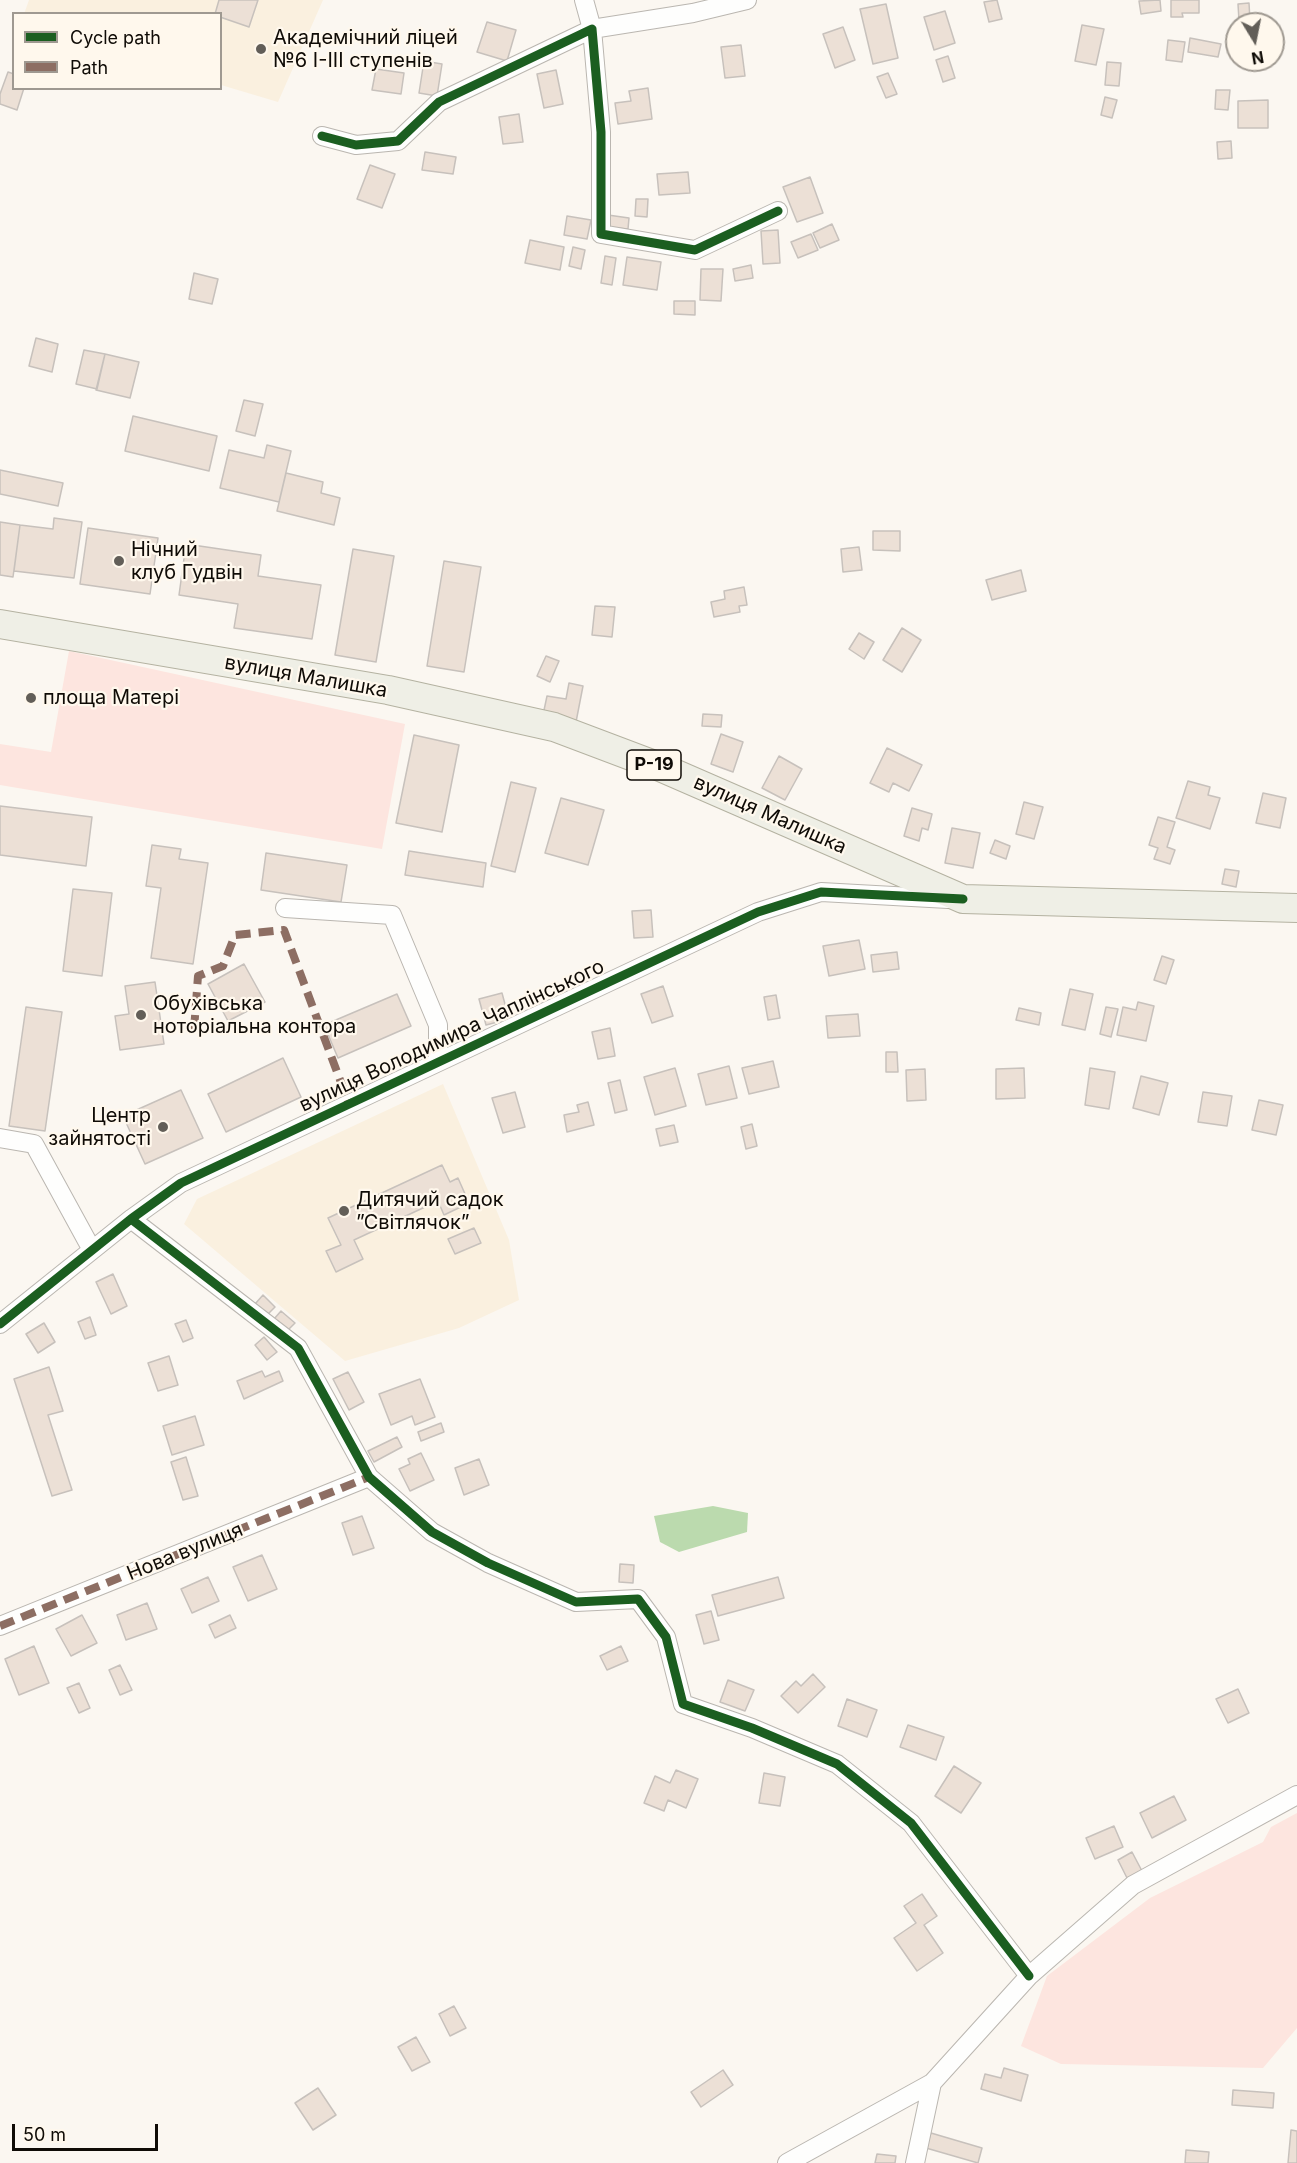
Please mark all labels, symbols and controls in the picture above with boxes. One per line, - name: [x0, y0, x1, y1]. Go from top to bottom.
- legend: [12, 12, 222, 90]
- north arrow: [1225, 12, 1285, 72]
- place label: Академічний ліцей №6 І-ІІІ ступенів: [273, 26, 458, 73]
- text: Cycle path: [70, 27, 161, 48]
- marker: Академічний ліцей №6 І-ІІІ ступенів: [254, 42, 268, 56]
- text: N: [1250, 47, 1266, 69]
- text: Path: [70, 57, 108, 78]
- place label: Нічний клуб Гудвін: [131, 538, 243, 585]
- marker: Нічний клуб Гудвін: [112, 554, 126, 568]
- street label: вулиця Малишка: [223, 651, 389, 703]
- place label: площа Матері: [43, 686, 179, 710]
- marker: площа Матері: [24, 691, 38, 705]
- road number: Р-19: [627, 750, 681, 780]
- street label: вулиця Малишка: [690, 771, 850, 859]
- street label: вулиця Володимира Чаплінського: [296, 955, 608, 1117]
- place label: Обухівська ноторіальна контора: [153, 992, 356, 1039]
- marker: Обухівська ноторіальна контора: [134, 1008, 148, 1022]
- place label: Центр зайнятості: [48, 1104, 151, 1151]
- marker: Центр зайнятості: [156, 1120, 170, 1134]
- place label: Дитячий садок ”Світлячок”: [356, 1188, 504, 1235]
- marker: Дитячий садок ”Світлячок”: [337, 1204, 351, 1218]
- street label: Нова вулиця: [123, 1518, 247, 1586]
- scale bar: [15, 2112, 160, 2150]
- text: 50 m: [23, 2124, 66, 2145]

